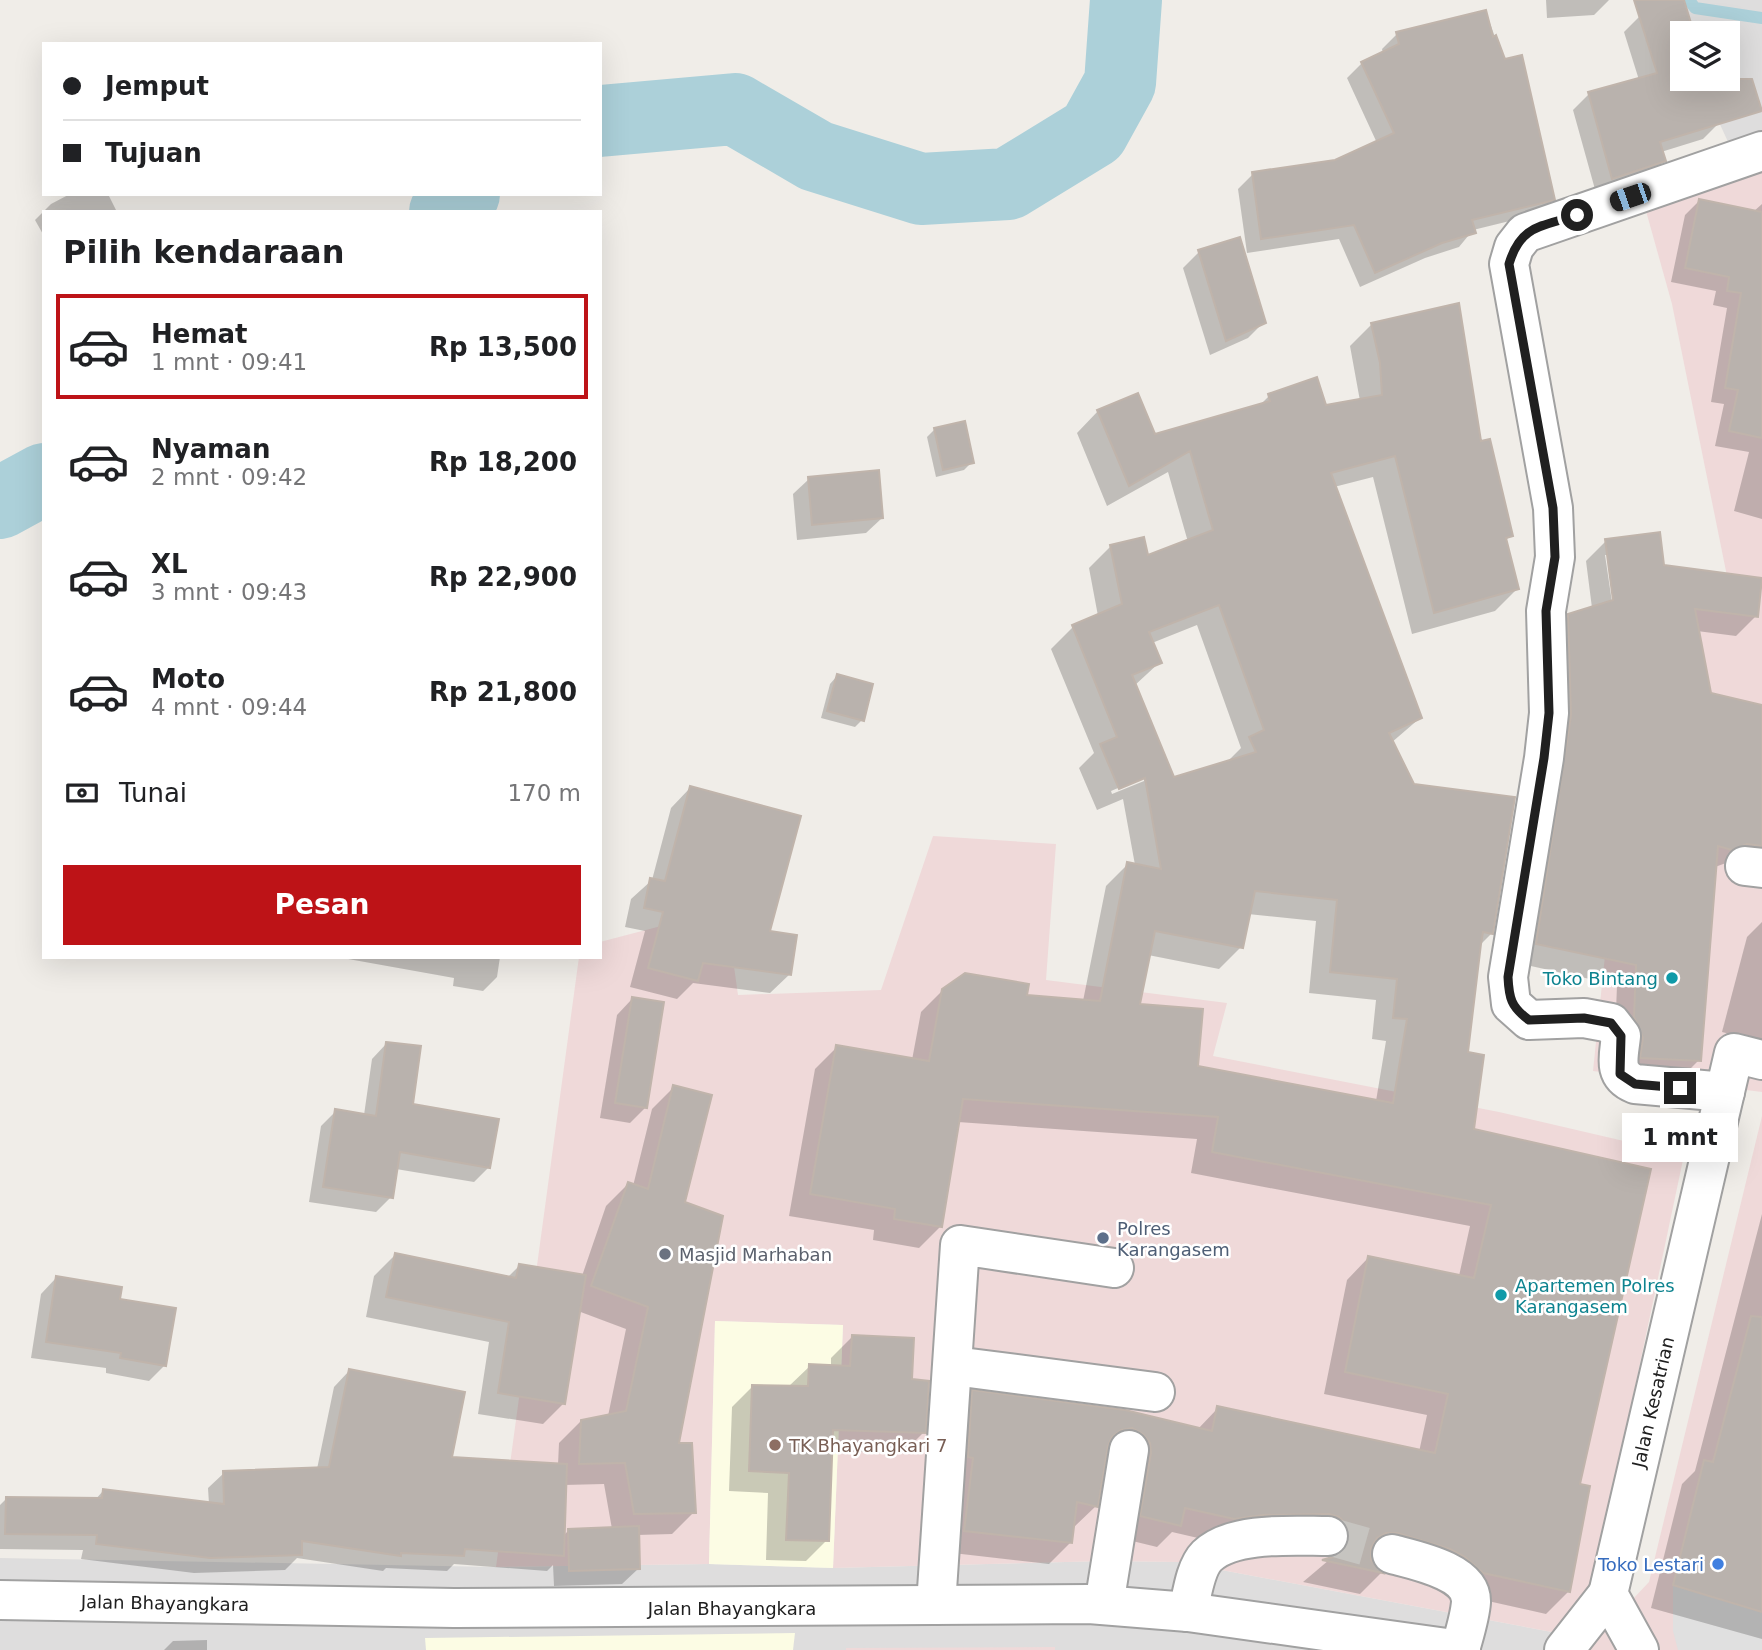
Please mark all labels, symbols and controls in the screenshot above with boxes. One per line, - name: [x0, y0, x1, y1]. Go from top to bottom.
- map controls: [1670, 21, 1740, 91]
- button: layers: [1670, 21, 1740, 91]
- text: Jemput: [105, 71, 209, 101]
- text: Tujuan: [105, 138, 202, 168]
- car: [1607, 180, 1654, 214]
- route start: [1561, 199, 1593, 231]
- text: Pilih kendaraan: [63, 233, 344, 271]
- icon: car: [67, 315, 130, 378]
- text: Hemat: [151, 319, 247, 349]
- text: Rp 13,500: [429, 332, 577, 362]
- text: 1 mnt · 09:41: [151, 349, 307, 375]
- icon: car: [67, 430, 130, 493]
- text: Nyaman: [151, 434, 270, 464]
- text: Rp 18,200: [429, 447, 577, 477]
- text: 2 mnt · 09:42: [151, 464, 307, 490]
- icon: car: [67, 545, 130, 608]
- text: XL: [151, 549, 188, 579]
- text: Rp 22,900: [429, 562, 577, 592]
- text: 3 mnt · 09:43: [151, 579, 307, 605]
- icon: car: [67, 660, 130, 723]
- text: Moto: [151, 664, 225, 694]
- text: Rp 21,800: [429, 677, 577, 707]
- text: 4 mnt · 09:44: [151, 694, 307, 720]
- icon: cash: [63, 774, 101, 812]
- text: Tunai: [119, 778, 187, 808]
- text: 170 m: [507, 780, 581, 806]
- button: Pesan: [63, 865, 581, 945]
- place label: Toko Bintang: [1542, 968, 1658, 989]
- marker: Toko Bintang: [1664, 970, 1680, 986]
- route end: [1664, 1072, 1696, 1104]
- callout: 1 mnt: [1622, 1112, 1738, 1162]
- text: 1 mnt: [1642, 1124, 1718, 1150]
- place label: Polres Karangasem: [1117, 1218, 1230, 1260]
- marker: Polres Karangasem: [1095, 1230, 1111, 1246]
- place label: Masjid Marhaban: [679, 1244, 832, 1265]
- marker: Masjid Marhaban: [657, 1246, 673, 1262]
- place label: Apartemen Polres Karangasem: [1515, 1275, 1675, 1317]
- marker: Apartemen Polres Karangasem: [1493, 1287, 1509, 1303]
- street label: Jalan Kesatrian: [1627, 1334, 1678, 1471]
- place label: TK Bhayangkari 7: [788, 1435, 948, 1456]
- marker: TK Bhayangkari 7: [767, 1437, 783, 1453]
- place label: Toko Lestari: [1597, 1554, 1704, 1575]
- marker: Toko Lestari: [1710, 1556, 1726, 1572]
- street label: Jalan Bhayangkara: [80, 1591, 249, 1615]
- street label: Jalan Bhayangkara: [647, 1598, 816, 1619]

